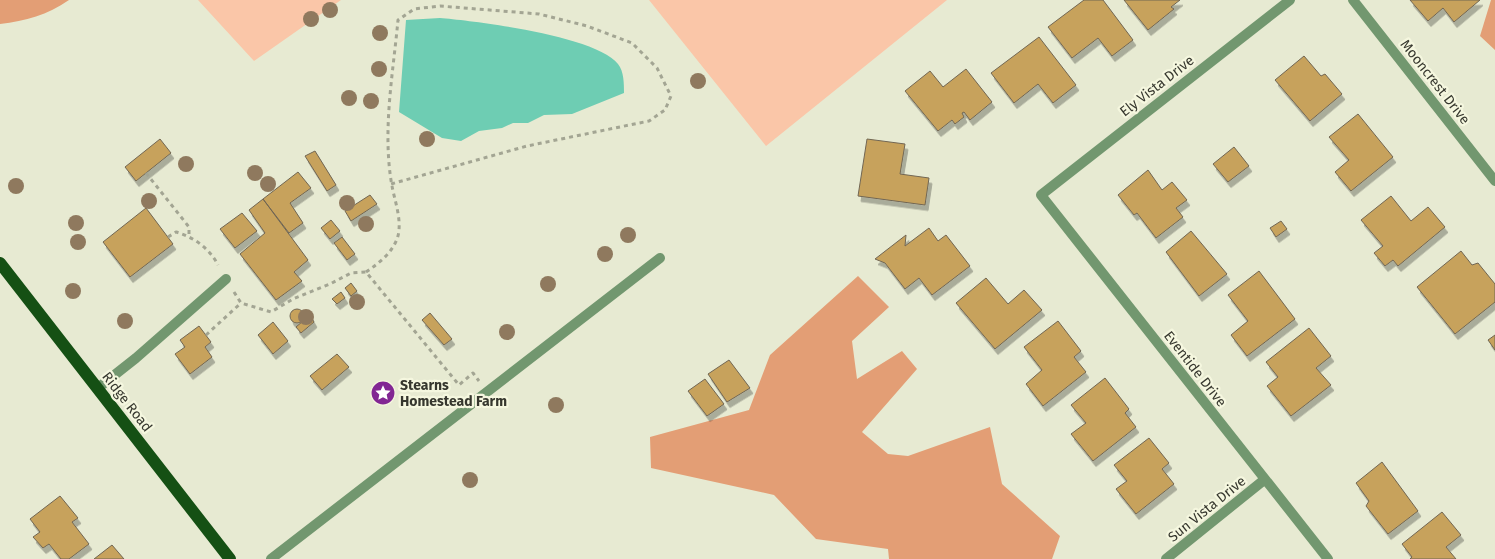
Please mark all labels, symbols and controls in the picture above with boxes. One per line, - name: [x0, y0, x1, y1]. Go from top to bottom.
- street label: Mooncrest Drive: [1397, 36, 1473, 128]
- street label: Ely Vista Drive: [1117, 52, 1197, 120]
- street label: Eventide Drive: [1160, 328, 1230, 410]
- street label: Ridge Road: [98, 369, 156, 435]
- place label: Stearns Homestead Farm: [400, 377, 507, 410]
- place icon: Stearns Homestead Farm: [370, 380, 396, 406]
- street label: Sun Vista Drive: [1165, 472, 1249, 546]

